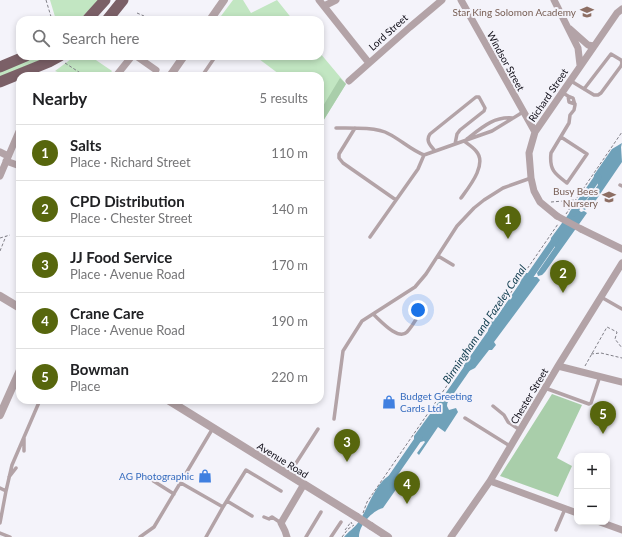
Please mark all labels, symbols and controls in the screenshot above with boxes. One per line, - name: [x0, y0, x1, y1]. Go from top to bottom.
- school or university icon: Star King Solomon Academy: [579, 4, 595, 20]
- place label: Star King Solomon Academy: [453, 6, 577, 18]
- street label: Lord Street: [366, 11, 410, 53]
- search box: [16, 16, 324, 60]
- icon: search: [30, 27, 52, 49]
- text: Search here: [62, 29, 139, 47]
- street label: Windsor Street: [485, 29, 527, 93]
- street label: Richard Street: [526, 66, 571, 124]
- text: Nearby: [32, 88, 87, 109]
- text: 5 results: [260, 90, 308, 106]
- text: Salts: [70, 136, 102, 154]
- text: 1: [41, 145, 49, 161]
- text: 110 m: [271, 145, 308, 161]
- text: Place · Richard Street: [70, 154, 191, 170]
- place label: Busy Bees Nursery: [553, 185, 599, 209]
- school or university icon: Busy Bees Nursery: [601, 189, 617, 205]
- text: CPD Distribution: [70, 192, 185, 210]
- text: 2: [41, 201, 49, 217]
- text: 140 m: [271, 201, 308, 217]
- pin: 1: [495, 206, 521, 239]
- text: Place · Chester Street: [70, 210, 192, 226]
- text: JJ Food Service: [70, 248, 172, 266]
- text: 3: [41, 257, 49, 273]
- text: 170 m: [271, 257, 308, 273]
- pin: 2: [550, 260, 576, 293]
- water label: Birmingham and Fazeley Canal: [439, 262, 529, 386]
- text: Place · Avenue Road: [70, 266, 185, 282]
- your location: [408, 300, 428, 320]
- text: Crane Care: [70, 304, 144, 322]
- text: 4: [41, 313, 49, 329]
- text: 190 m: [271, 313, 308, 329]
- text: Place · Avenue Road: [70, 322, 185, 338]
- text: Bowman: [70, 360, 129, 378]
- street label: Chester Street: [508, 366, 551, 426]
- text: 5: [41, 369, 49, 385]
- text: 220 m: [271, 369, 308, 385]
- text: Place: [70, 378, 100, 394]
- place label: Budget Greeting Cards Ltd: [400, 390, 472, 414]
- shop icon: Budget Greeting Cards Ltd: [381, 394, 397, 410]
- pin: 5: [590, 401, 616, 434]
- pin: 3: [334, 429, 360, 462]
- street label: Avenue Road: [255, 440, 311, 480]
- map controls: [574, 453, 610, 525]
- button: +: [574, 453, 610, 489]
- shop icon: AG Photographic: [197, 468, 213, 484]
- place label: AG Photographic: [119, 470, 194, 482]
- pin: 4: [394, 471, 420, 504]
- button: −: [574, 489, 610, 525]

